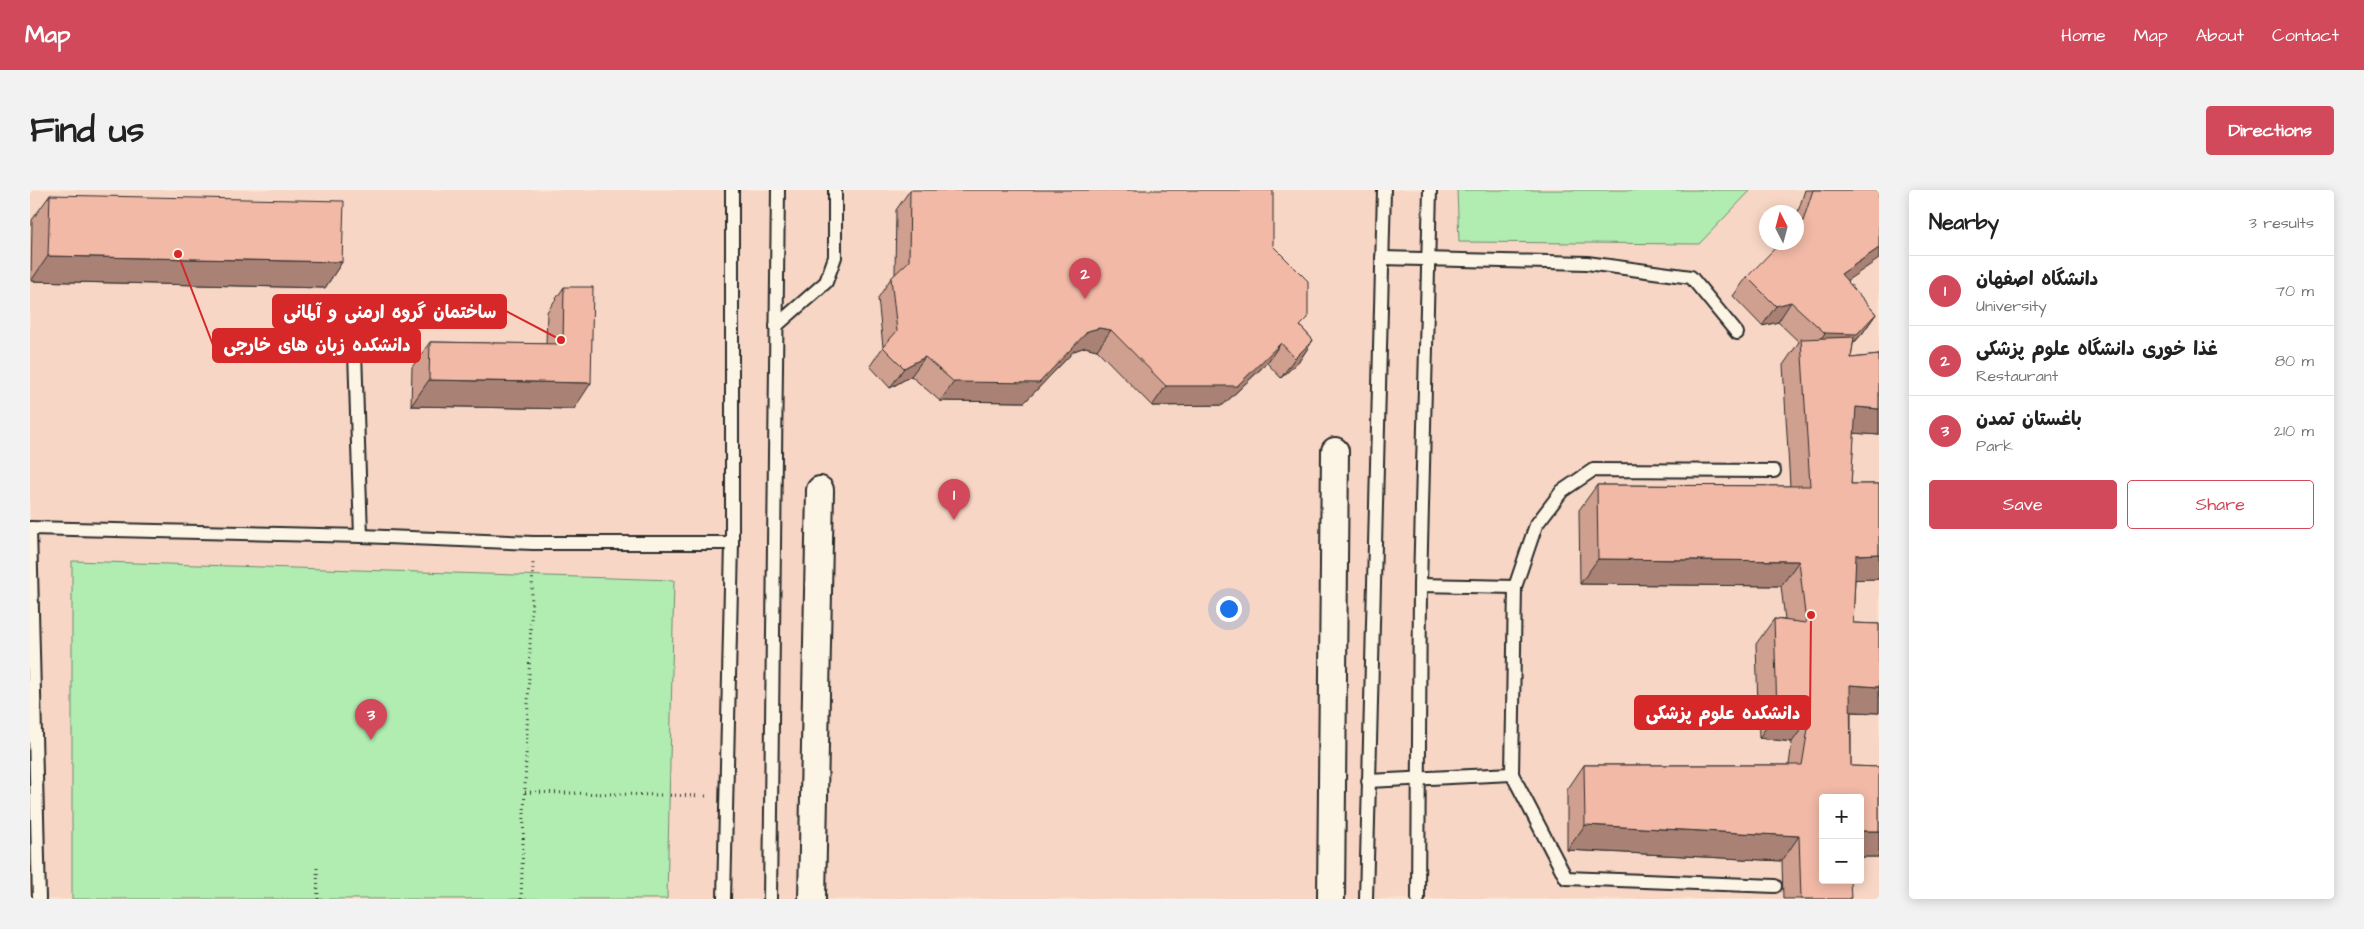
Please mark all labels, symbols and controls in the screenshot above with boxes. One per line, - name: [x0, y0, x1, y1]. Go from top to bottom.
- text: Map: [25, 18, 70, 52]
- text: Home: [2061, 23, 2106, 48]
- text: Map: [2134, 23, 2168, 48]
- text: About: [2196, 23, 2244, 48]
- text: Contact: [2272, 23, 2339, 48]
- text: Find us: [30, 106, 144, 155]
- button: Directions: [2206, 106, 2334, 155]
- north arrow: [1759, 205, 1804, 250]
- text: Nearby: [1929, 208, 1999, 237]
- text: 3 results: [2249, 212, 2314, 234]
- pin: 2: [1069, 258, 1101, 299]
- text: دانشگاه اصفهان: [1976, 266, 2098, 293]
- text: 1: [1944, 280, 1946, 302]
- text: 70 m: [2275, 280, 2314, 302]
- callout: ساختمان گروه ارمنی و آلمانی: [273, 295, 506, 328]
- text: University: [1976, 295, 2047, 317]
- text: ساختمان گروه ارمنی و آلمانی: [284, 300, 496, 325]
- callout: دانشکده زبان های خارجی: [213, 329, 420, 362]
- text: دانشکده زبان های خارجی: [224, 333, 410, 358]
- text: غذا خوری دانشگاه علوم پزشکی: [1976, 336, 2218, 363]
- text: 2: [1940, 350, 1950, 372]
- text: 80 m: [2275, 350, 2314, 372]
- text: Restaurant: [1976, 365, 2058, 387]
- text: باغستان تمدن: [1976, 406, 2082, 433]
- text: 3: [1941, 420, 1949, 442]
- text: 210 m: [2274, 420, 2314, 442]
- text: Park: [1976, 435, 2013, 457]
- pin: 1: [938, 479, 970, 520]
- button: Save: [1929, 480, 2117, 529]
- button: Share: [2127, 480, 2314, 529]
- your location: [1216, 596, 1242, 622]
- callout: دانشکده علوم پزشکی: [1635, 696, 1810, 729]
- pin: 3: [355, 699, 387, 740]
- text: دانشکده علوم پزشکی: [1646, 701, 1800, 727]
- map controls: [1819, 794, 1864, 884]
- button: +: [1819, 794, 1864, 839]
- button: −: [1819, 839, 1864, 884]

